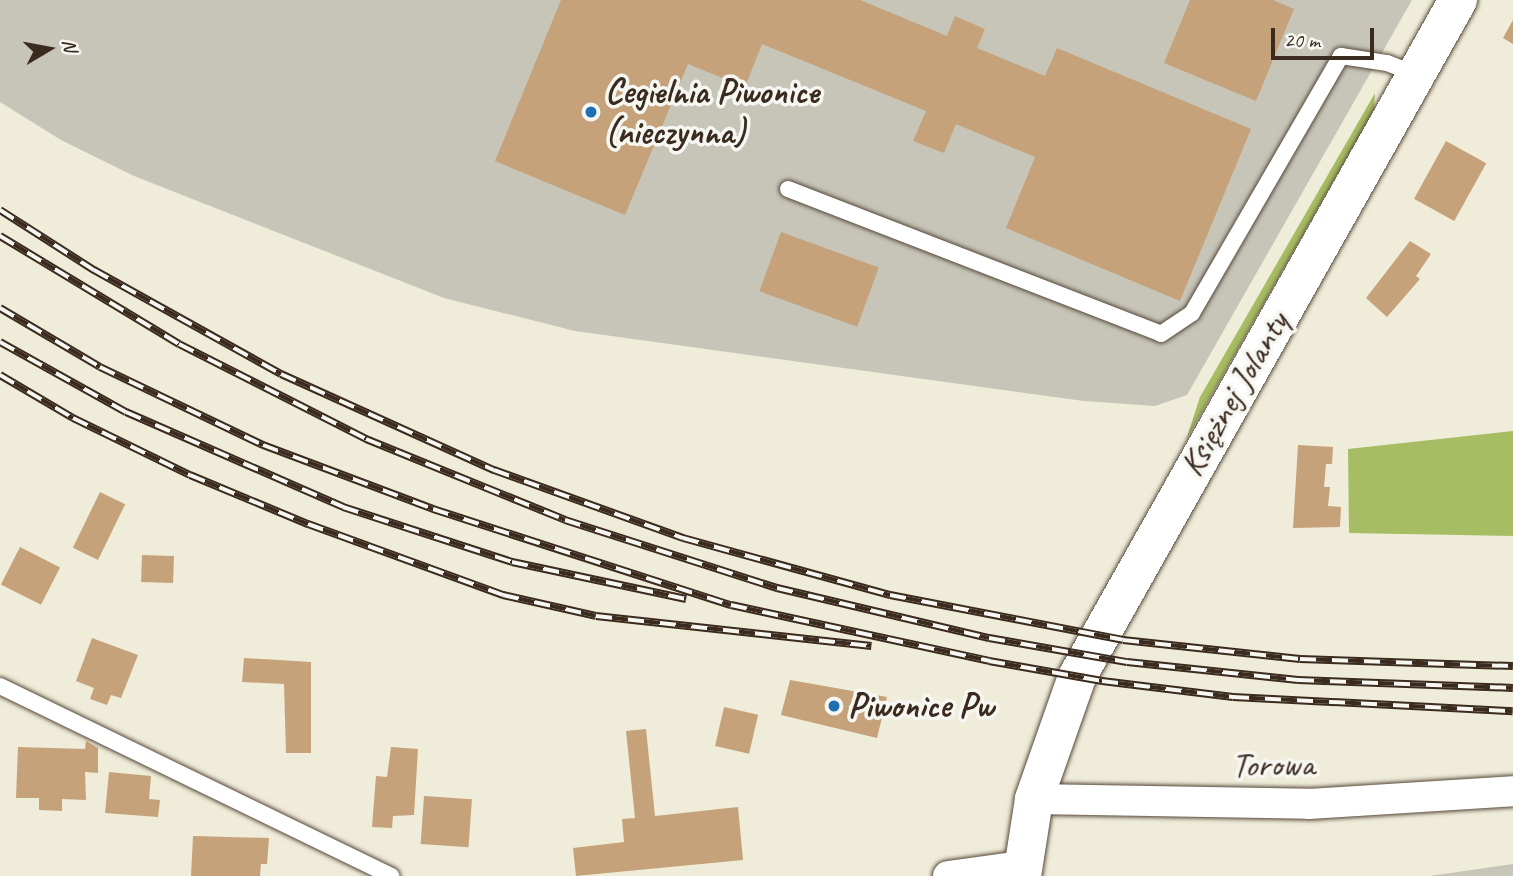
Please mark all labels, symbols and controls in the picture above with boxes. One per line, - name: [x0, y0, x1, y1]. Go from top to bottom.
- north arrow: [14, 14, 84, 84]
- scale bar: [1275, 14, 1378, 58]
- text: 20 m: [1284, 27, 1320, 53]
- text: N: [57, 37, 83, 53]
- place label: Cegielnia Piwonice (nieczynna): [605, 71, 819, 153]
- marker: Cegielnia Piwonice (nieczynna): [583, 104, 599, 120]
- street label: Księżnej Jolanty: [1170, 305, 1298, 483]
- place label: Piwonice Pw: [848, 685, 993, 727]
- marker: Piwonice Pw: [826, 698, 842, 714]
- street label: Torowa: [1231, 743, 1315, 787]

